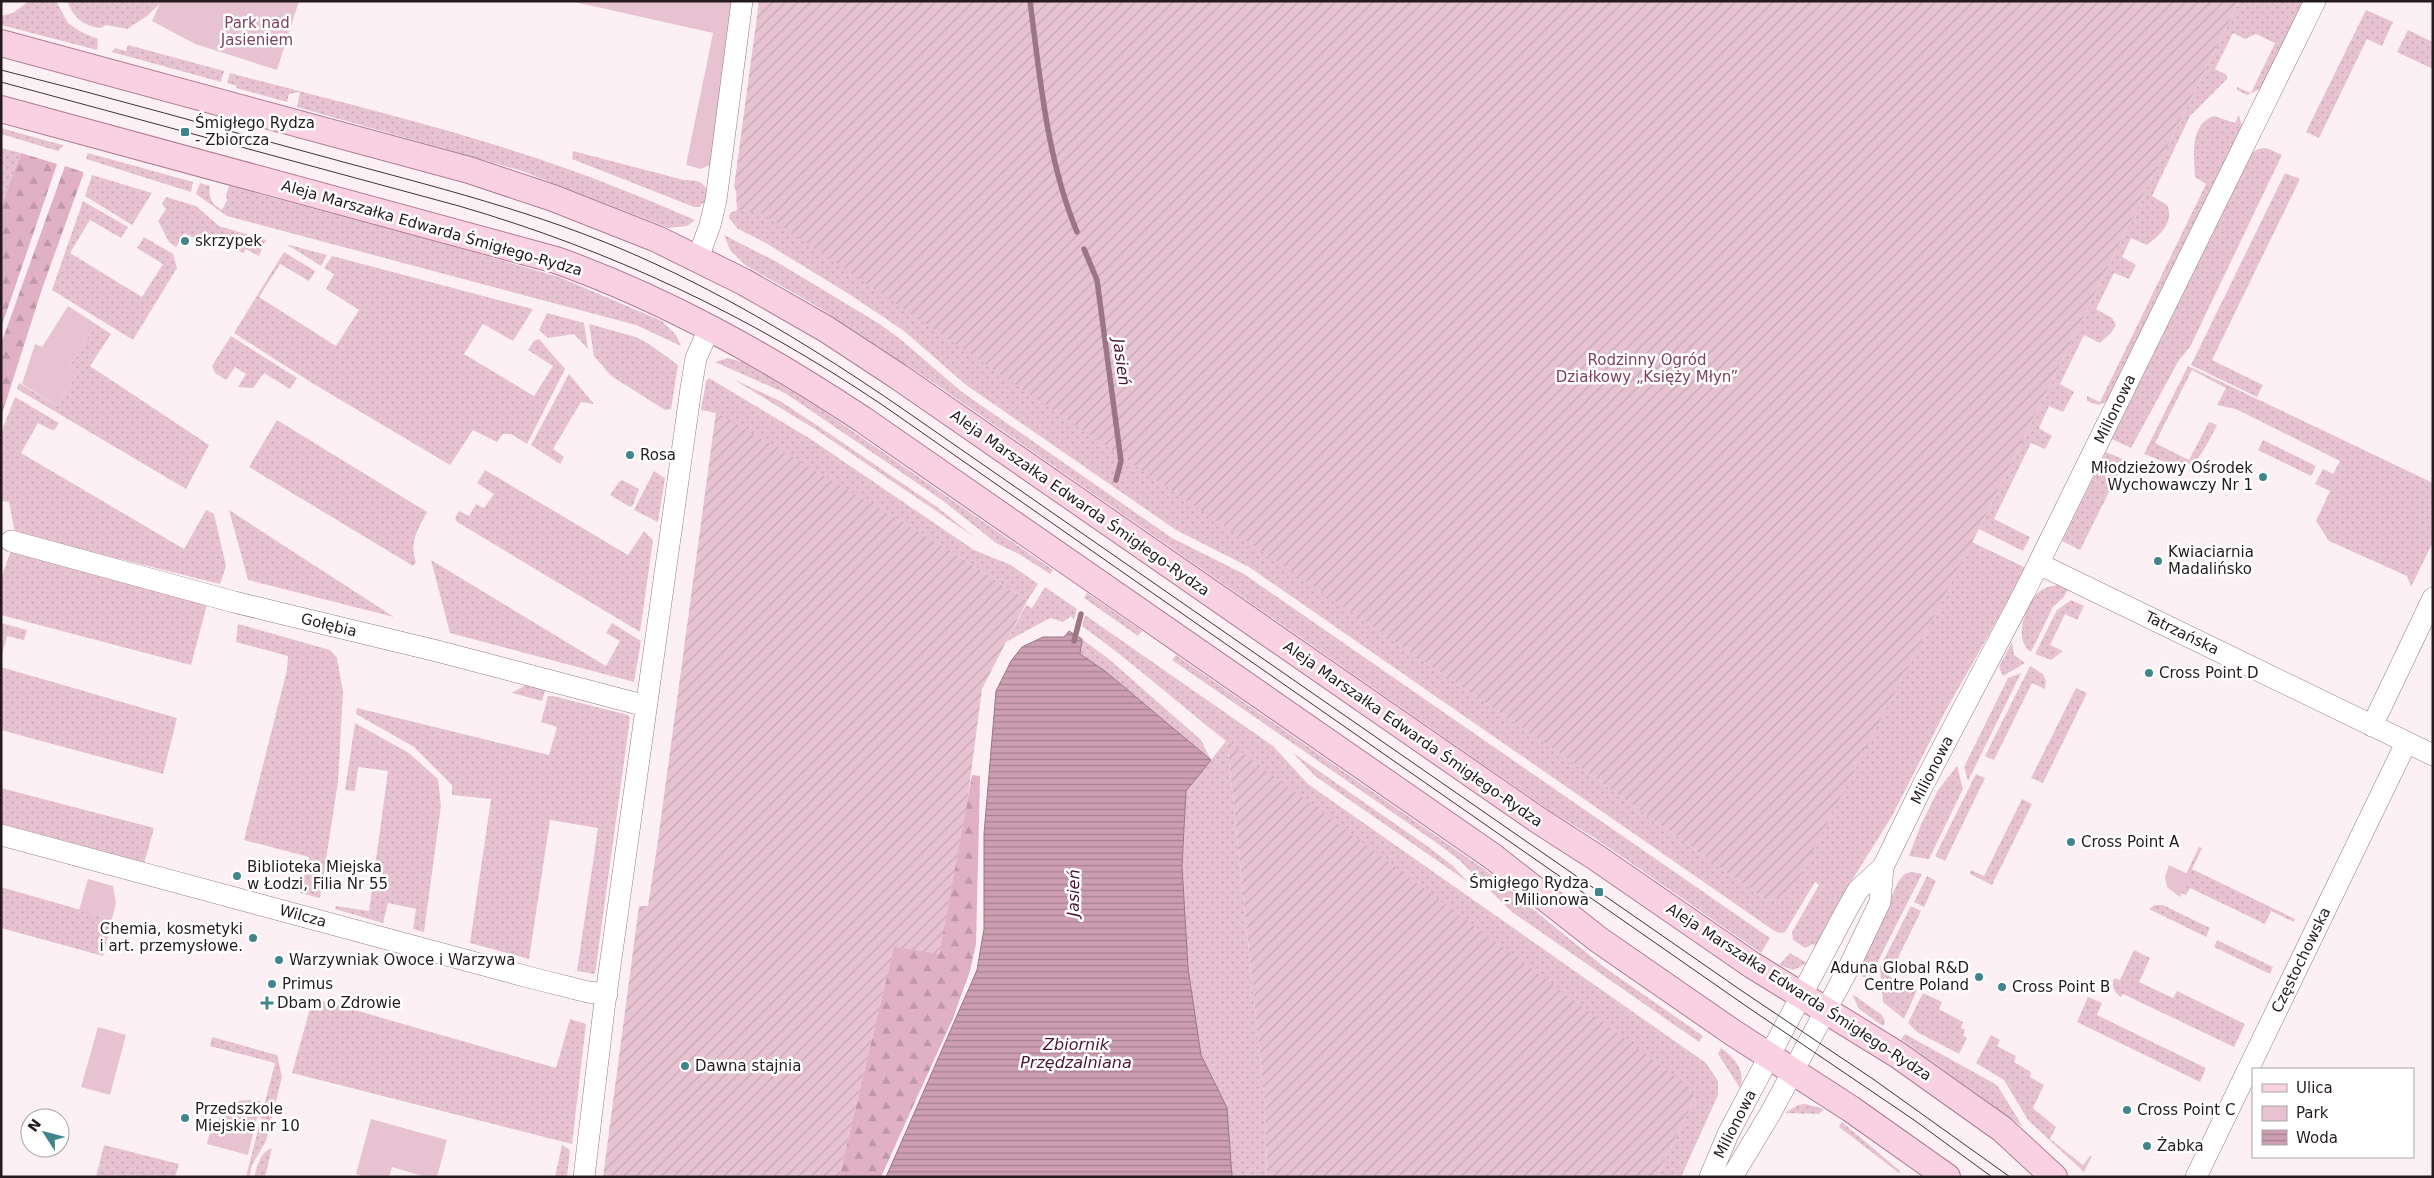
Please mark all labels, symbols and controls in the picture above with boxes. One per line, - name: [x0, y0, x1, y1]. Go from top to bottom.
- park label: Park nad Jasieniem: [220, 14, 293, 49]
- place label: Śmigłego Rydza - Zbiorcza: [195, 113, 315, 149]
- marker: Śmigłego Rydza - Zbiorcza: [179, 126, 191, 138]
- street label: Aleja Marszałka Edwarda Śmigłego-Rydza: [279, 175, 585, 280]
- place label: skrzypek: [195, 232, 262, 250]
- marker: skrzypek: [179, 235, 191, 247]
- water label: Jasień: [1108, 334, 1134, 387]
- park label: Rodzinny Ogród Działkowy „Księży Młyn”: [1556, 351, 1738, 386]
- street label: Milionowa: [2091, 371, 2139, 447]
- street label: Aleja Marszałka Edwarda Śmigłego-Rydza: [947, 405, 1214, 600]
- place label: Rosa: [640, 446, 676, 464]
- marker: Rosa: [624, 449, 636, 461]
- place label: Młodzieżowy Ośrodek Wychowawczy Nr 1: [2091, 459, 2253, 494]
- marker: Młodzieżowy Ośrodek Wychowawczy Nr 1: [2257, 471, 2269, 483]
- place label: Kwiaciarnia Madalińsko: [2168, 543, 2254, 578]
- marker: Kwiaciarnia Madalińsko: [2152, 555, 2164, 567]
- street label: Tatrzańska: [2141, 607, 2222, 659]
- street label: Gołębia: [299, 609, 359, 641]
- street label: Aleja Marszałka Edwarda Śmigłego-Rydza: [1280, 636, 1547, 831]
- place label: Cross Point D: [2159, 664, 2258, 682]
- marker: Cross Point D: [2143, 667, 2155, 679]
- street label: Milionowa: [1907, 733, 1957, 807]
- place label: Cross Point A: [2081, 833, 2180, 851]
- marker: Cross Point A: [2065, 836, 2077, 848]
- place label: Biblioteka Miejska w Łodzi, Filia Nr 55: [247, 858, 388, 893]
- water label: Jasień: [1064, 869, 1083, 920]
- marker: Biblioteka Miejska w Łodzi, Filia Nr 55: [231, 870, 243, 882]
- place label: Śmigłego Rydza - Milionowa: [1469, 873, 1589, 909]
- marker: Śmigłego Rydza - Milionowa: [1593, 886, 1605, 898]
- street label: Aleja Marszałka Edwarda Śmigłego-Rydza: [1663, 899, 1935, 1085]
- street label: Wilcza: [277, 901, 329, 931]
- street label: Częstochowska: [2268, 904, 2334, 1016]
- place label: Chemia, kosmetyki i art. przemysłowe.: [99, 920, 243, 955]
- marker: Chemia, kosmetyki i art. przemysłowe.: [247, 932, 259, 944]
- place label: Warzywniak Owoce i Warzywa: [289, 951, 515, 969]
- marker: Warzywniak Owoce i Warzywa: [273, 954, 285, 966]
- place label: Aduna Global R&D Centre Poland: [1830, 959, 1969, 994]
- marker: Aduna Global R&D Centre Poland: [1973, 971, 1985, 983]
- place label: Primus: [282, 975, 333, 993]
- marker: Primus: [266, 978, 278, 990]
- place label: Cross Point B: [2012, 978, 2110, 996]
- marker: Cross Point B: [1996, 981, 2008, 993]
- place label: Dbam o Zdrowie: [277, 994, 401, 1012]
- marker: Dbam o Zdrowie: [261, 997, 273, 1009]
- water label: Zbiornik Przędzalniana: [1020, 1035, 1132, 1072]
- place label: Dawna stajnia: [695, 1057, 801, 1075]
- marker: Dawna stajnia: [679, 1060, 691, 1072]
- legend: [2252, 1068, 2414, 1158]
- text: Ulica: [2296, 1079, 2333, 1097]
- street label: Milionowa: [1710, 1087, 1760, 1161]
- place label: Przedszkole Miejskie nr 10: [195, 1100, 300, 1135]
- place label: Cross Point C: [2137, 1101, 2235, 1119]
- marker: Cross Point C: [2121, 1104, 2133, 1116]
- text: Park: [2296, 1104, 2329, 1122]
- north arrow: [20, 1108, 70, 1158]
- marker: Przedszkole Miejskie nr 10: [179, 1112, 191, 1124]
- text: N: [25, 1116, 44, 1135]
- text: Woda: [2296, 1129, 2338, 1147]
- place label: Żabka: [2157, 1136, 2204, 1155]
- marker: Żabka: [2141, 1140, 2153, 1152]

